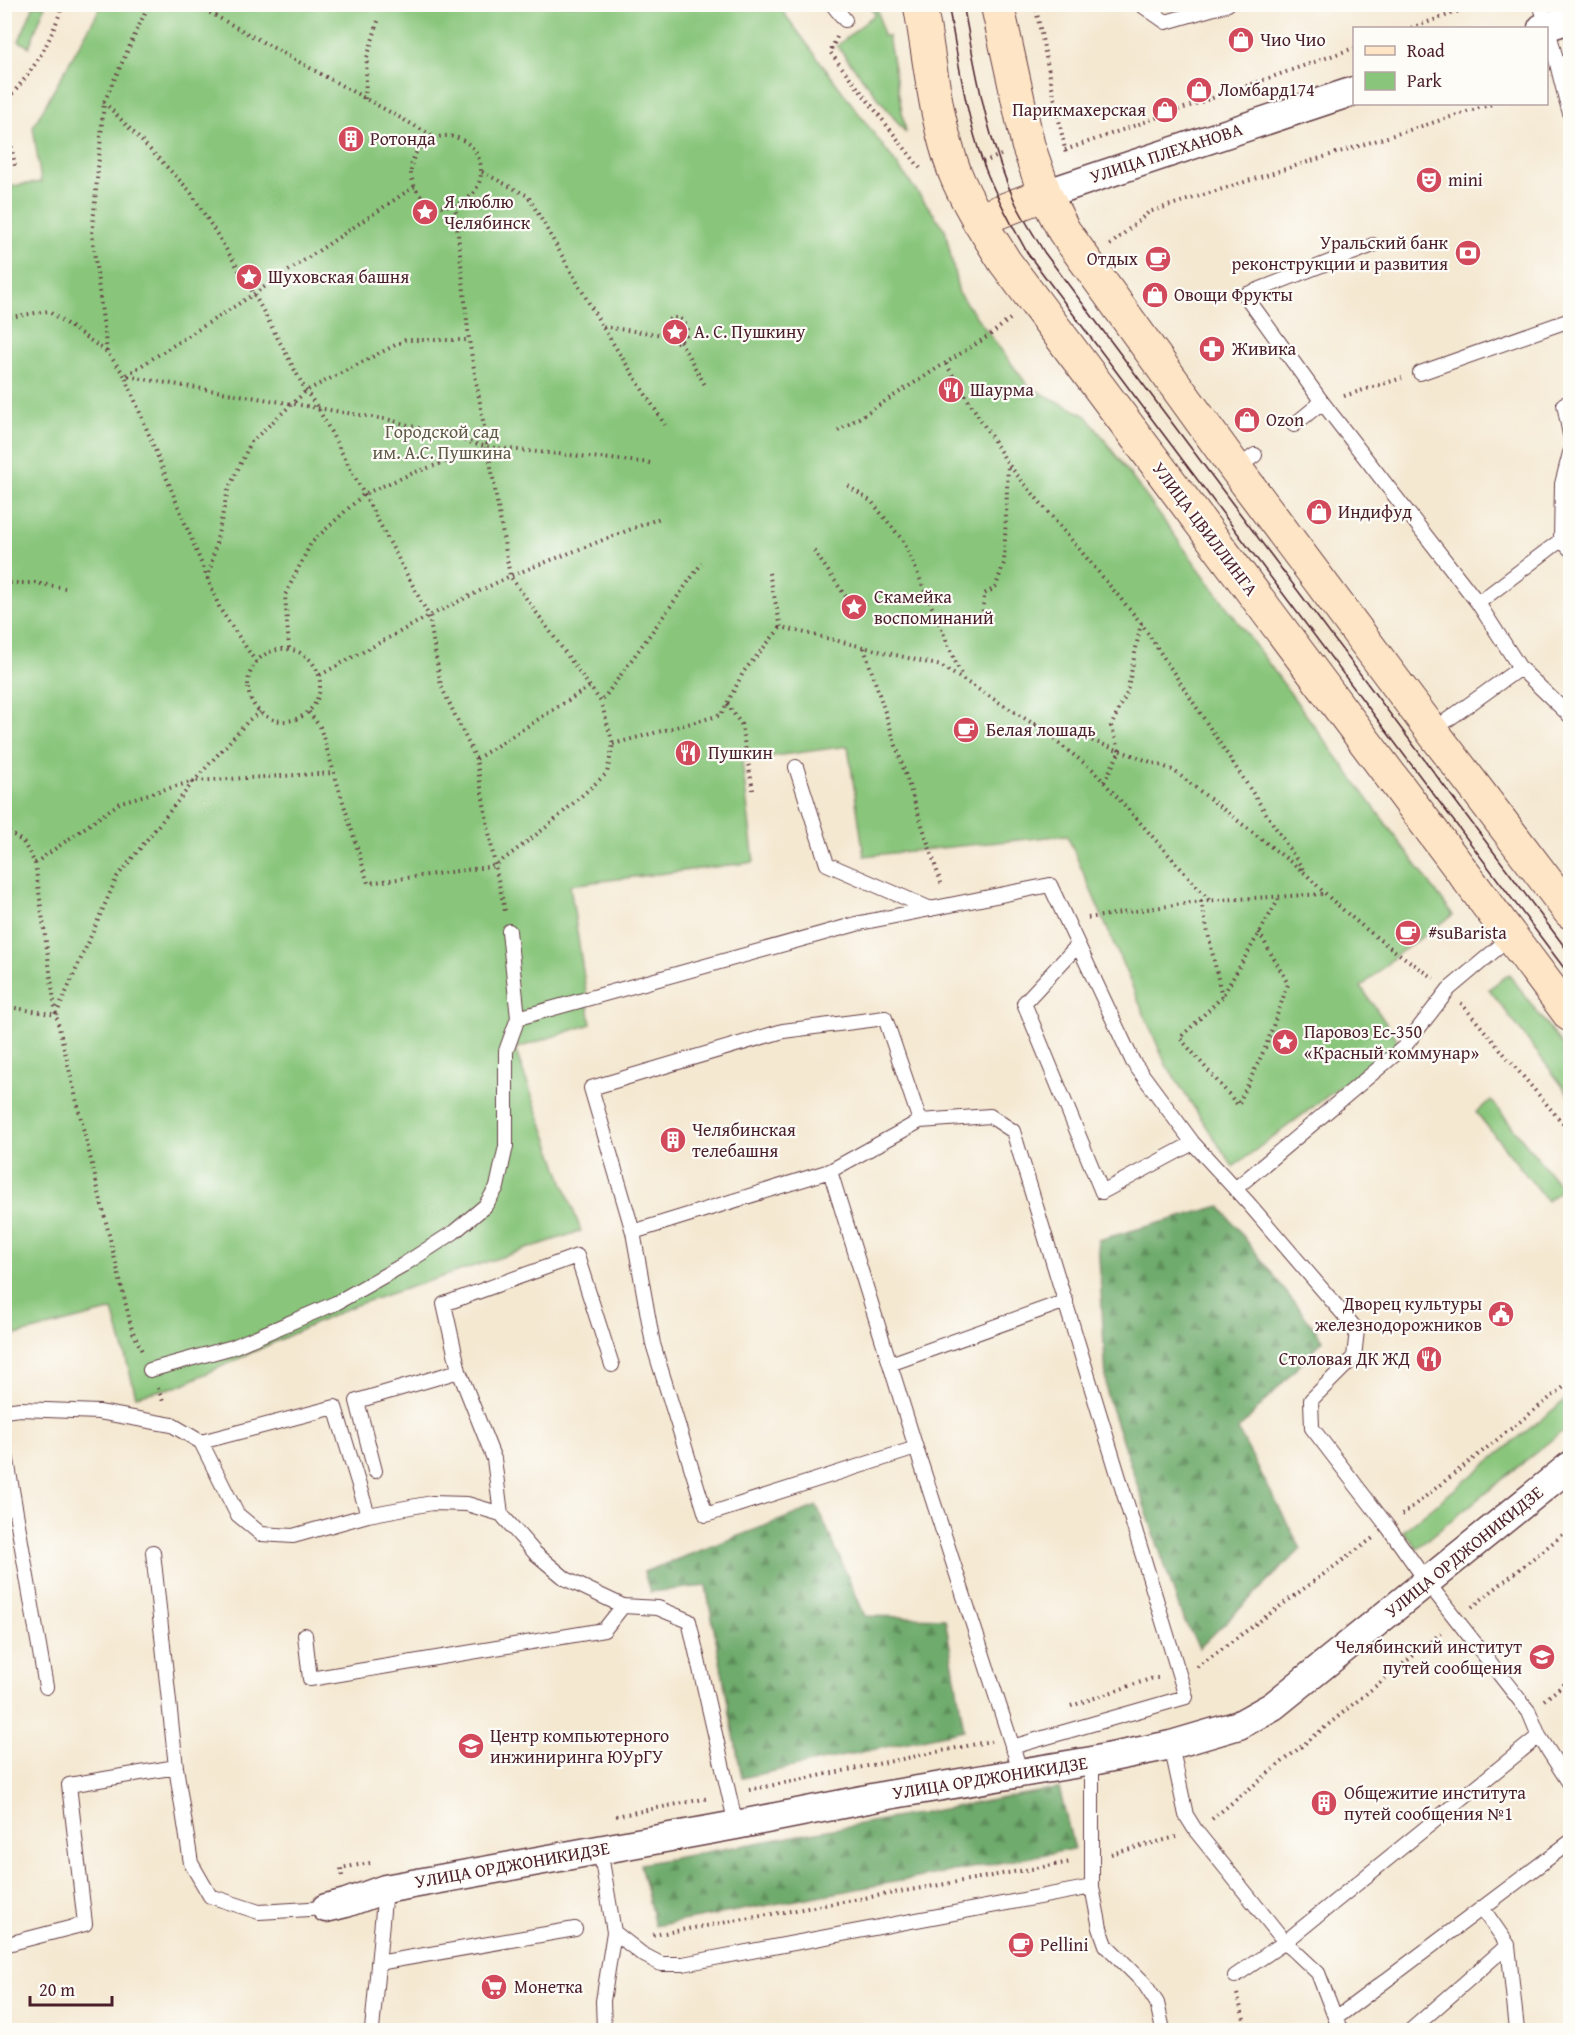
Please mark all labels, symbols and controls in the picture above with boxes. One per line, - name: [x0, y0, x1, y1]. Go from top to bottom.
- shop icon: Чио Чио: [1226, 25, 1256, 55]
- place label: Чио Чио: [1260, 26, 1326, 53]
- legend: [1353, 27, 1548, 105]
- text: Road: [1407, 37, 1445, 64]
- text: Park: [1407, 67, 1443, 94]
- shop icon: Ломбард174: [1184, 75, 1214, 105]
- place label: Ломбард174: [1218, 76, 1315, 103]
- shop icon: Парикмахерская: [1150, 95, 1180, 125]
- place label: Парикмахерская: [1012, 96, 1146, 123]
- street label: УЛИЦА ПЛЕХАНОВА: [1086, 115, 1246, 190]
- building icon: Ротонда: [336, 124, 366, 154]
- place label: Ротонда: [370, 125, 436, 152]
- theatre icon: mini: [1414, 165, 1444, 195]
- place label: mini: [1448, 166, 1483, 193]
- place label: Я люблю Челябинск: [443, 188, 531, 236]
- place icon: Я люблю Челябинск: [410, 197, 440, 227]
- place label: Уральский банк реконструкции и развития: [1231, 229, 1449, 277]
- bank icon: Уральский банк реконструкции и развития: [1453, 238, 1483, 268]
- cafe icon: Отдых: [1143, 244, 1173, 274]
- place label: Отдых: [1087, 245, 1139, 272]
- place icon: Шуховская башня: [234, 262, 264, 292]
- place label: Шуховская башня: [268, 263, 409, 290]
- shop icon: Овощи Фрукты: [1140, 280, 1170, 310]
- place label: Овощи Фрукты: [1174, 281, 1293, 308]
- place icon: А. С. Пушкину: [660, 317, 690, 347]
- place label: А. С. Пушкину: [694, 318, 806, 345]
- pharmacy icon: Живика: [1197, 334, 1227, 364]
- place label: Живика: [1231, 335, 1297, 362]
- restaurant icon: Шаурма: [936, 375, 966, 405]
- place label: Шаурма: [970, 376, 1034, 403]
- shop icon: Ozon: [1232, 405, 1262, 435]
- place label: Ozon: [1266, 406, 1304, 433]
- park label: Городской сад им. А.С. Пушкина: [373, 418, 512, 466]
- street label: УЛИЦА ЦВИЛЛИНГА: [1146, 456, 1265, 601]
- shop icon: Индифуд: [1304, 497, 1334, 527]
- place label: Индифуд: [1338, 498, 1412, 525]
- place label: Скамейка воспоминаний: [874, 583, 994, 631]
- place icon: Скамейка воспоминаний: [839, 592, 869, 622]
- cafe icon: Белая лошадь: [951, 715, 981, 745]
- place label: Белая лошадь: [986, 716, 1096, 743]
- restaurant icon: Пушкин: [673, 738, 703, 768]
- place label: Пушкин: [708, 739, 773, 766]
- cafe icon: #suBarista: [1393, 918, 1423, 948]
- place label: #suBarista: [1428, 919, 1507, 946]
- place label: Паровоз Ес-350 «Красный коммунар»: [1304, 1018, 1479, 1066]
- place icon: Паровоз Ес-350 «Красный коммунар»: [1270, 1027, 1300, 1057]
- place label: Челябинская телебашня: [692, 1116, 796, 1164]
- building icon: Челябинская телебашня: [658, 1125, 688, 1155]
- place label: Дворец культуры железнодорожников: [1315, 1290, 1482, 1338]
- public building icon: Дворец культуры железнодорожников: [1486, 1299, 1516, 1329]
- restaurant icon: Столовая ДК ЖД: [1414, 1344, 1444, 1374]
- place label: Столовая ДК ЖД: [1279, 1345, 1410, 1372]
- street label: УЛИЦА ОРДЖОНИКИДЗЕ: [1379, 1479, 1549, 1624]
- place label: Челябинский институт путей сообщения: [1335, 1633, 1522, 1681]
- school or university icon: Челябинский институт путей сообщения: [1527, 1642, 1557, 1672]
- place label: Центр компьютерного инжиниринга ЮУрГУ: [490, 1722, 669, 1770]
- school or university icon: Центр компьютерного инжиниринга ЮУрГУ: [456, 1731, 486, 1761]
- street label: УЛИЦА ОРДЖОНИКИДЗЕ: [890, 1749, 1089, 1806]
- place label: Общежитие института путей сообщения №1: [1344, 1779, 1526, 1827]
- building icon: Общежитие института путей сообщения №1: [1309, 1788, 1339, 1818]
- street label: УЛИЦА ОРДЖОНИКИДЗЕ: [412, 1834, 611, 1895]
- cafe icon: Pellini: [1006, 1930, 1036, 1960]
- place label: Pellini: [1040, 1931, 1088, 1958]
- scale bar: [30, 1969, 112, 2007]
- supermarket icon: Монетка: [479, 1972, 509, 2002]
- place label: Монетка: [514, 1973, 583, 2000]
- text: 20 m: [39, 1976, 75, 2003]

